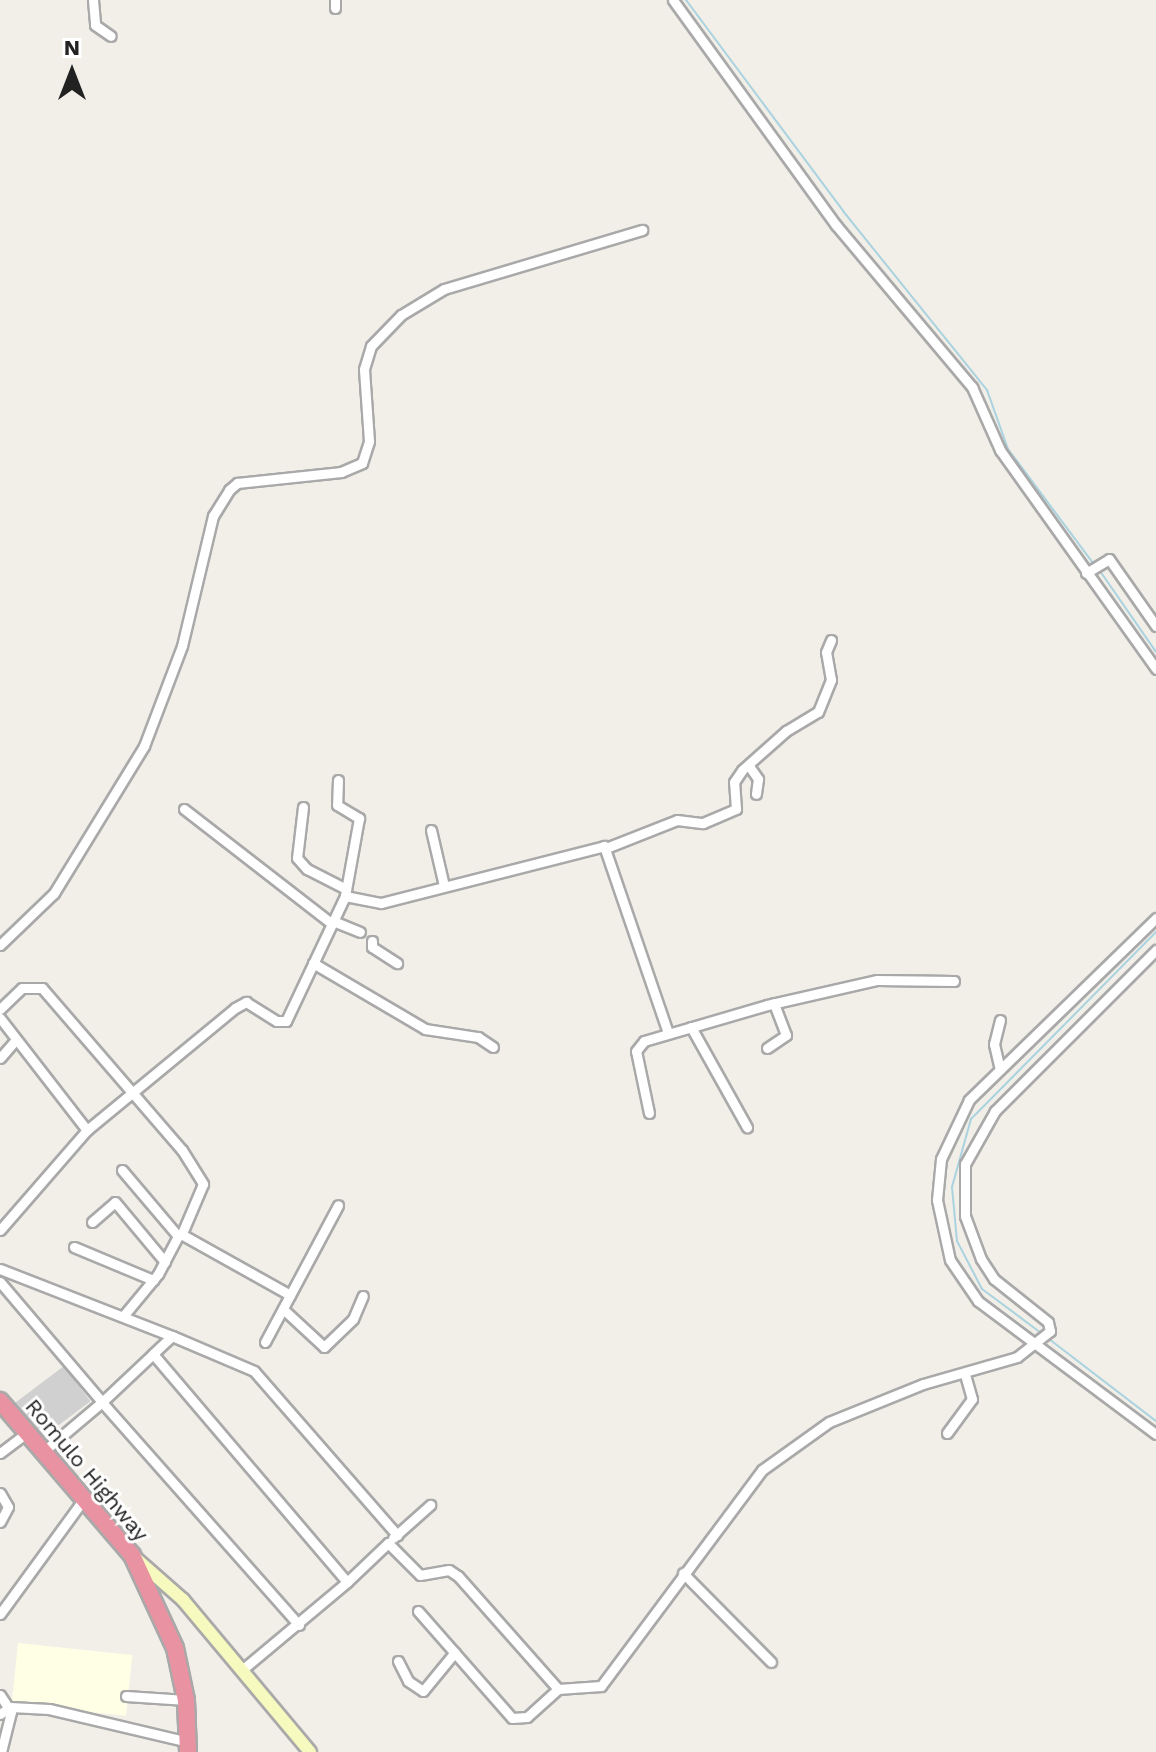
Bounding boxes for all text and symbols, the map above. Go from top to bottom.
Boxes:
north arrow [32,32,112,112]
text: N [64,35,80,60]
street label: Romulo Highway [20,1393,154,1547]

